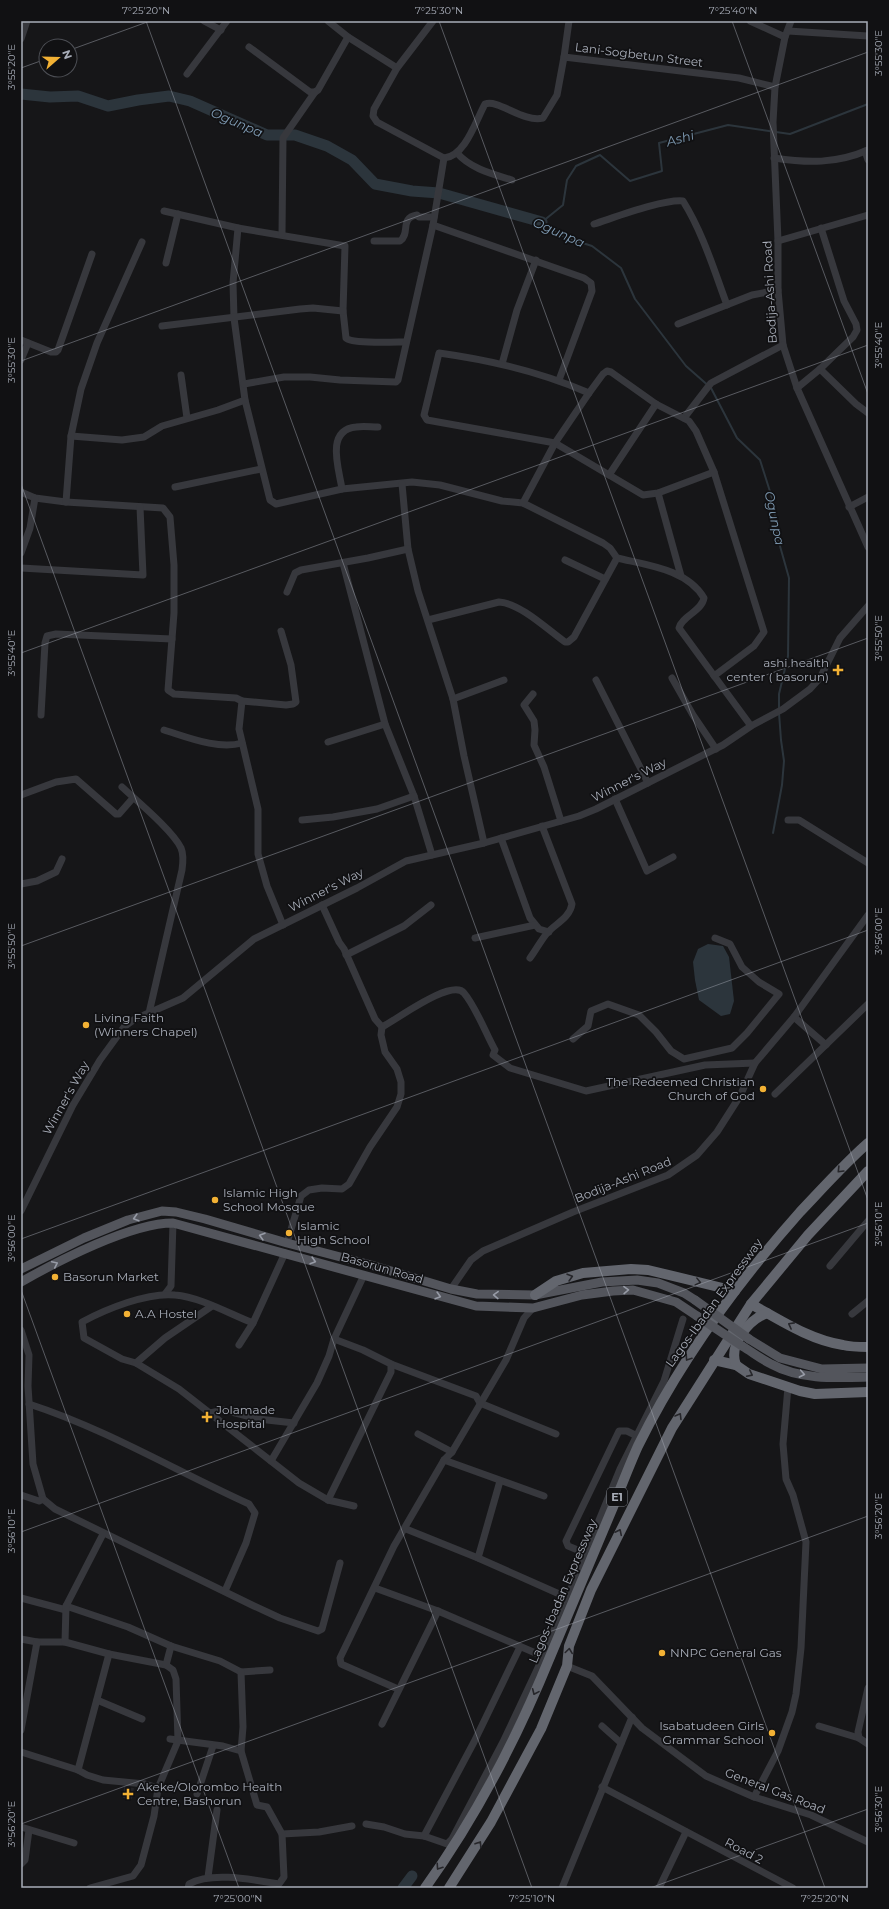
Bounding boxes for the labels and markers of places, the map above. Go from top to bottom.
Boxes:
place label: ashi health center ( basorun) [727,655,829,684]
marker: ashi health center ( basorun) [832,664,844,676]
place label: Living Faith (Winners Chapel) [94,1010,198,1039]
marker: Living Faith (Winners Chapel) [81,1020,91,1030]
place label: The Redeemed Christian Church of God [606,1074,755,1103]
marker: The Redeemed Christian Church of God [758,1084,768,1094]
place label: Islamic High School Mosque [223,1185,315,1214]
marker: Islamic High School Mosque [210,1195,220,1205]
place label: Islamic High School [297,1218,370,1247]
marker: Islamic High School [284,1228,294,1238]
place label: Basorun Market [63,1269,159,1284]
marker: Basorun Market [50,1272,60,1282]
place label: A.A Hostel [135,1306,197,1321]
marker: A.A Hostel [122,1309,132,1319]
place label: Jolamade Hospital [215,1402,275,1431]
marker: Jolamade Hospital [201,1411,213,1423]
place label: NNPC General Gas [670,1645,782,1660]
marker: NNPC General Gas [657,1648,667,1658]
place label: Isabatudeen Girls Grammar School [659,1718,764,1747]
marker: Isabatudeen Girls Grammar School [767,1728,777,1738]
place label: Akeke/Olorombo Health Centre, Bashorun [137,1779,282,1808]
marker: Akeke/Olorombo Health Centre, Bashorun [122,1788,134,1800]

